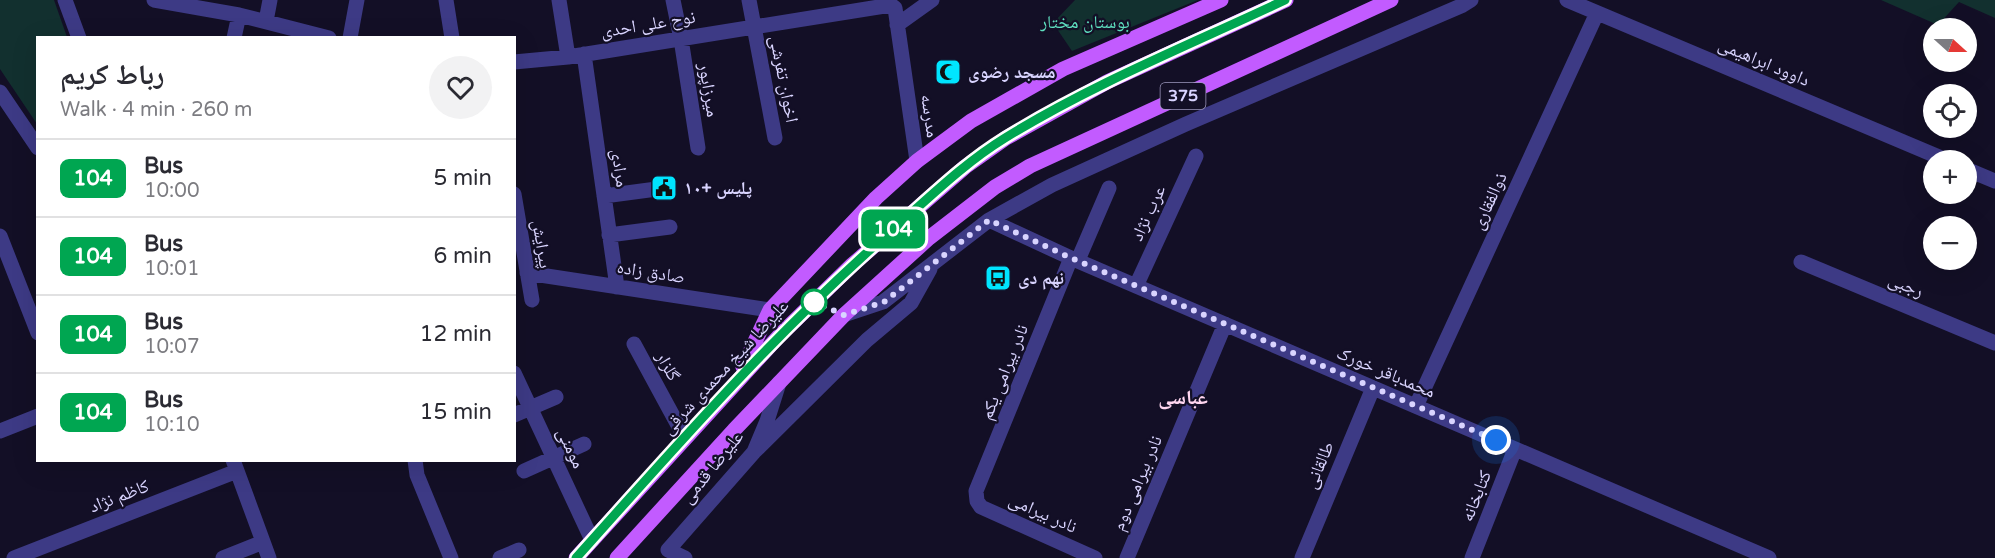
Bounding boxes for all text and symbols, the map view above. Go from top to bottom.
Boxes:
street label: نوح علی احدی [599,6,697,43]
park label: بوستان مختار [1039,11,1130,33]
north arrow [1923,18,1977,72]
map controls [1923,18,1977,270]
street label: داوود ابراهیمی [1715,33,1813,91]
street label: اخوان تفرشی [765,34,803,124]
button: heart [429,56,492,119]
mosque icon: مسجد رضوی [933,57,963,87]
text: رباط کریم [60,58,164,92]
street label: میرزاپور [694,60,724,119]
place label: مسجد رضوی [968,61,1056,83]
road number: 375 [1160,83,1206,109]
button: locate [1923,84,1977,138]
street label: مدرسه [916,93,944,139]
text: Walk · 4 min · 260 m [60,98,252,122]
street label: مرادی [606,147,634,189]
button: + [1923,150,1977,204]
text: Bus [144,153,183,179]
text: 5 min [433,165,492,191]
text: 104 [73,166,113,191]
street label: ذوالفقاری [1466,169,1512,233]
public building icon: پلیس +۱۰ [649,173,679,203]
place label: پلیس +۱۰ [684,177,752,199]
text: 10:00 [144,179,199,203]
street label: عرب نژاد [1126,182,1170,244]
line badge: 104 [858,210,928,248]
button: − [1923,216,1977,270]
text: 104 [873,217,913,242]
street label: پیرایش [527,218,557,270]
text: Bus [144,231,183,257]
text: 6 min [433,243,492,269]
text: 104 [73,244,113,269]
street label: صادق زاده [615,256,687,288]
text: 10:01 [144,257,199,281]
bus stop icon: نهم دی [983,263,1013,293]
place label: نهم دی [1018,267,1064,290]
street label: رجبی [1885,268,1927,302]
unlabelled marker [801,289,827,315]
street label: علیرضا شیخ محمدی شرقی [657,295,794,440]
text: Bus [144,309,183,335]
text: 12 min [420,321,492,347]
street label: نادر بیرامی یکم [975,321,1034,423]
text: 104 [73,322,113,347]
text: 10:07 [144,335,199,359]
street label: محمدباقر خورک [1333,341,1439,403]
street label: گلزار [651,347,685,385]
district label: عباسی [1158,386,1208,410]
text: Bus [144,387,183,413]
text: 15 min [420,399,492,425]
text: 104 [73,400,113,425]
text: 10:10 [144,413,199,437]
street label: مومنی [552,424,590,472]
your location [1481,425,1511,455]
street label: علیرضا قدمی [676,426,748,508]
street label: نادر بیرامی دوم [1107,432,1168,534]
street label: طالقانی [1299,438,1339,492]
street label: کتابخانه [1456,467,1496,525]
street label: کاظم نژاد [86,474,153,518]
street label: نادر بیرامی [1006,488,1080,538]

